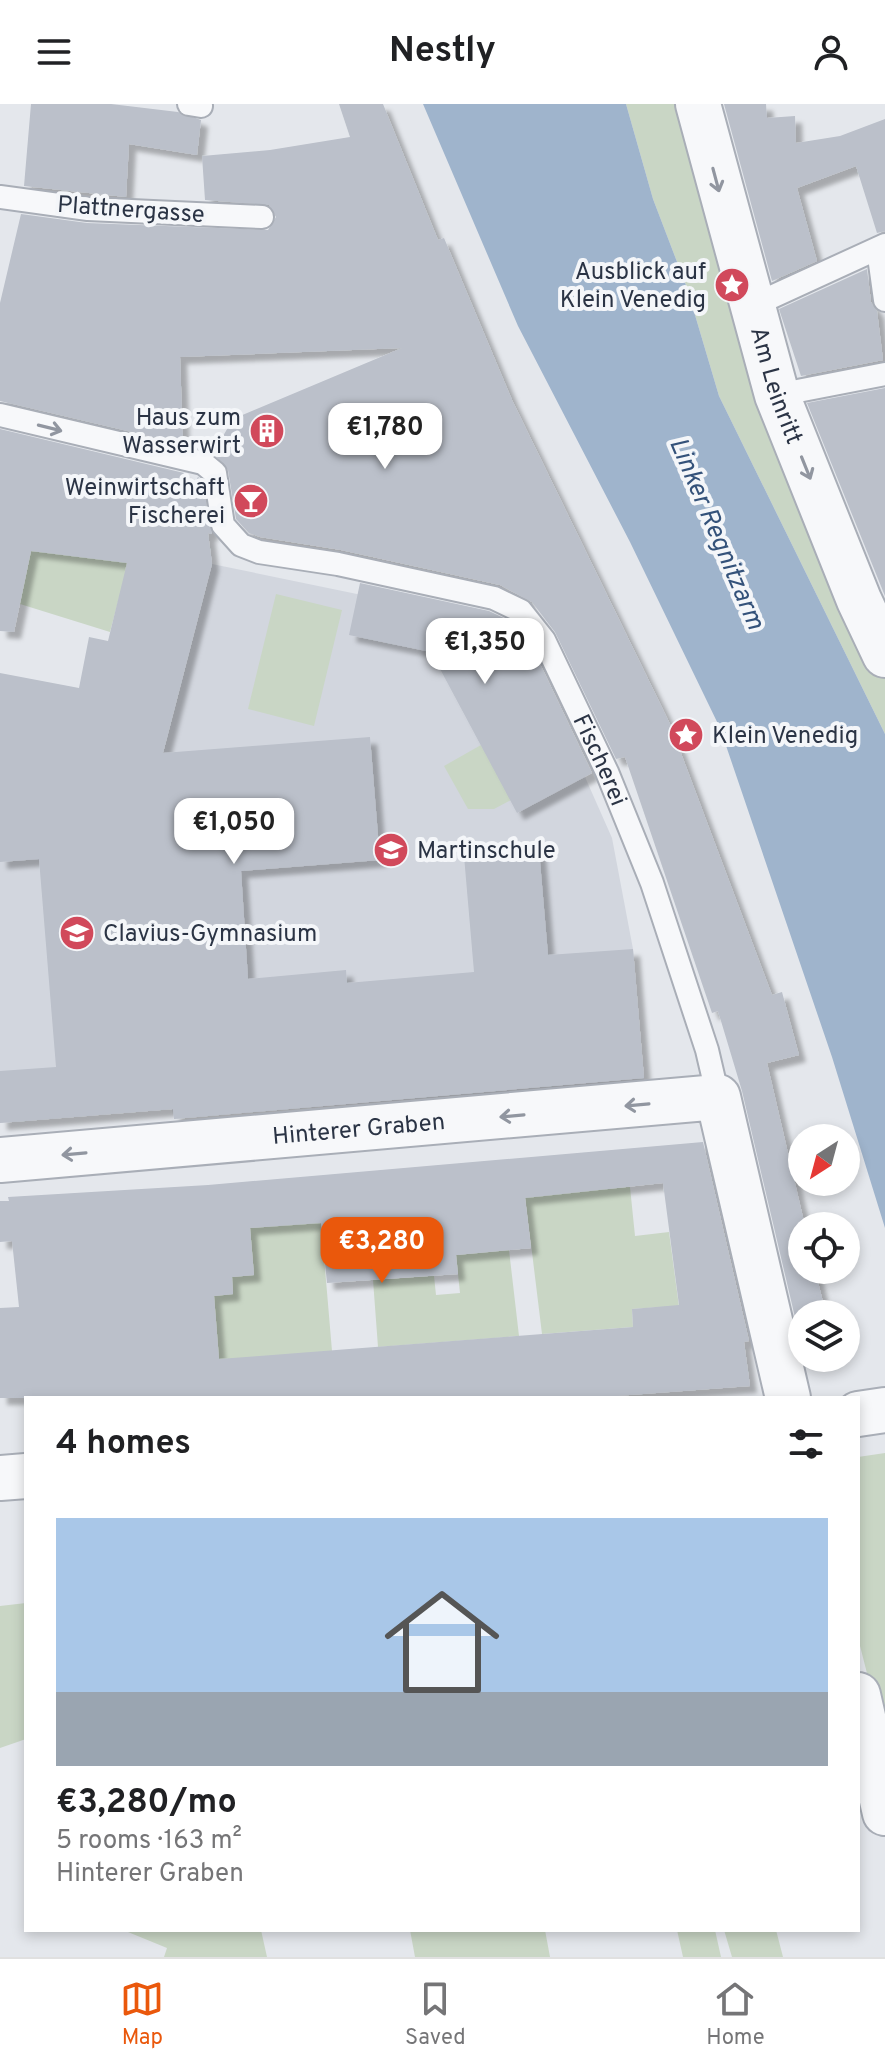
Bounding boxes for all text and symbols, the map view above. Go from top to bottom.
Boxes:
text: Nestly [389,29,496,75]
icon: menu [32,30,76,74]
icon: person [809,30,853,74]
one-way arrow [710,166,725,192]
street label: Plattnergasse [56,191,206,231]
place label: Ausblick auf Klein Venedig [560,258,706,316]
place icon: Ausblick auf Klein Venedig [713,266,751,304]
street label: Am Leinritt [742,324,808,449]
pin: €1,780 [320,403,450,471]
place label: Haus zum Wasserwirt [122,404,241,462]
building icon: Haus zum Wasserwirt [248,412,286,450]
text: €1,780 [346,412,424,445]
one-way arrow [37,421,63,436]
water label: Linker Regnitzarm [660,433,771,636]
one-way arrow [799,455,814,480]
place label: Weinwirtschaft Fischerei [65,474,225,532]
bar icon: Weinwirtschaft Fischerei [232,482,270,520]
pin: €1,350 [420,618,550,686]
text: €1,350 [444,627,526,660]
street label: Fischerei [565,710,632,811]
place icon: Klein Venedig [667,716,705,754]
place label: Klein Venedig [712,722,858,752]
pin: €1,050 [169,798,299,866]
text: €1,050 [192,807,276,840]
school or university icon: Martinschule [372,831,410,869]
place label: Martinschule [417,837,556,867]
school or university icon: Clavius-Gymnasium [58,914,96,952]
place label: Clavius-Gymnasium [103,920,317,950]
one-way arrow [624,1097,651,1112]
street label: Hinterer Graben [271,1108,447,1153]
one-way arrow [499,1108,525,1123]
north arrow [788,1124,860,1196]
map controls [788,1124,860,1372]
one-way arrow [61,1147,88,1162]
button: locate [788,1212,860,1284]
pin: €3,280 [317,1217,447,1285]
text: €3,280 [339,1226,425,1259]
button: layers [788,1300,860,1372]
icon: filters [784,1422,828,1466]
text: 4 homes [56,1423,191,1466]
icon: home [370,1570,514,1714]
text: €3,280/mo [56,1782,237,1825]
text: 5 rooms · 163 m² [56,1825,242,1858]
text: Hinterer Graben [56,1858,244,1891]
tab: Map [120,1977,164,2052]
tab: Saved [405,1977,466,2052]
tab: Home [706,1977,765,2052]

